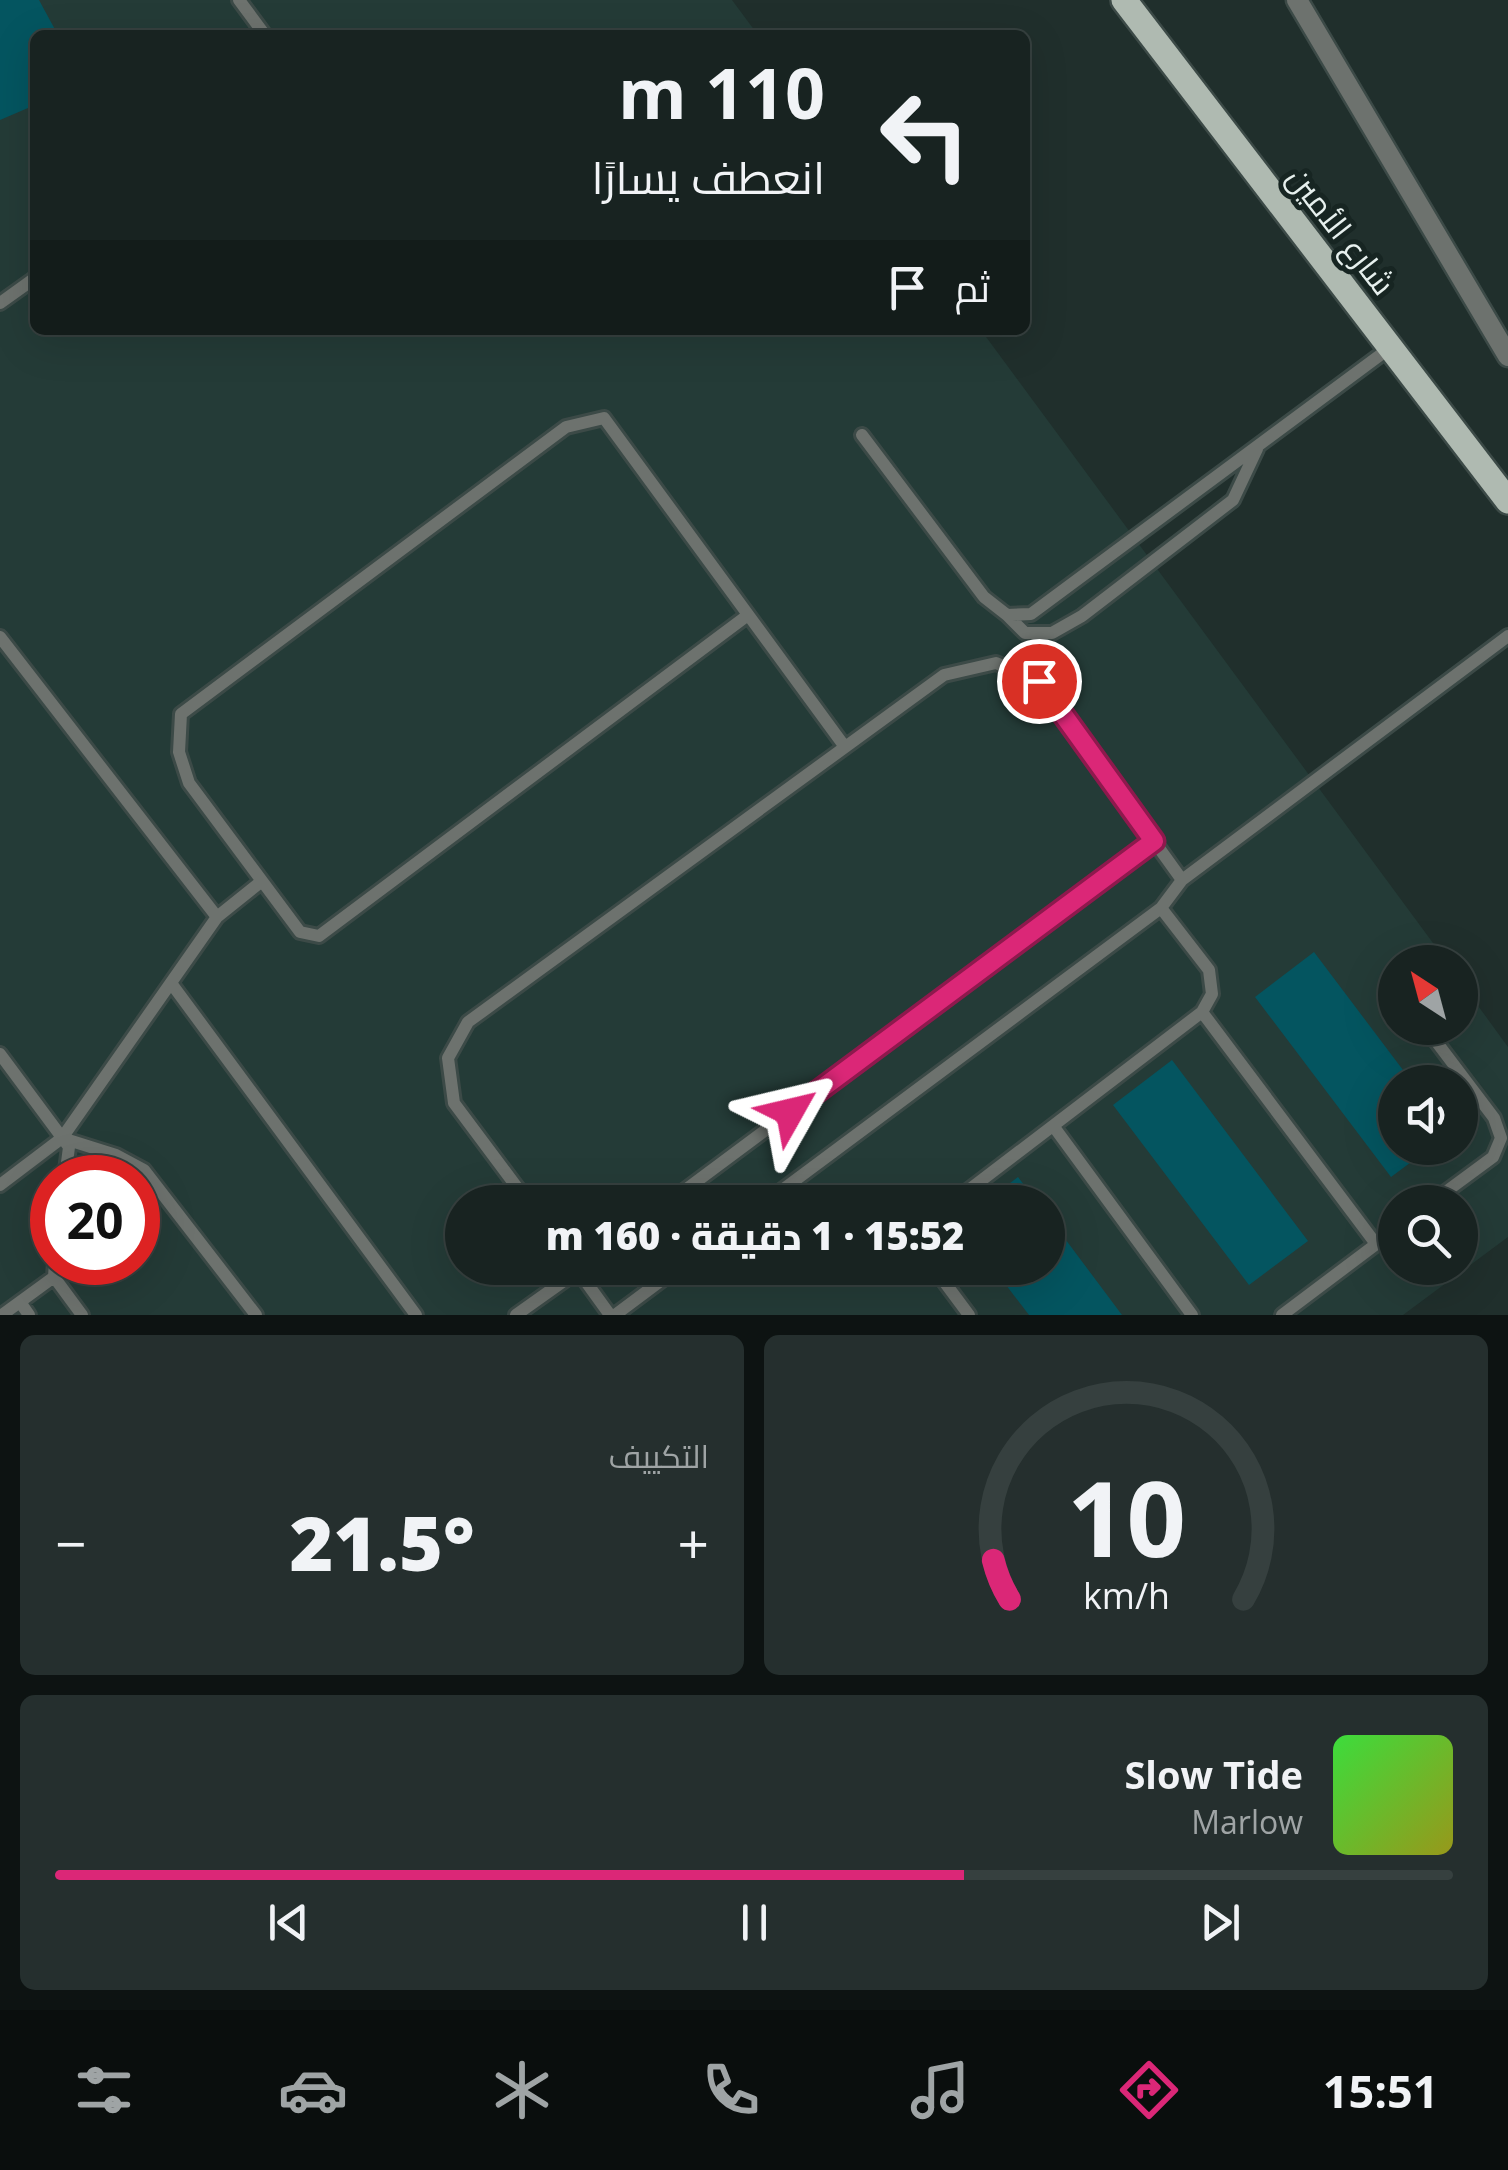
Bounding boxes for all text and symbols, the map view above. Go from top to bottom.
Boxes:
text: 110 m [618,44,825,140]
icon: left [860,70,990,200]
text: انعطف يسارًا [591,146,825,207]
street label: شارع الأمين [1277,157,1406,304]
icon: arrive [880,260,935,315]
text: ثم [955,261,990,313]
pin [997,639,1082,724]
icon: arrive [1012,654,1067,709]
north arrow [1378,945,1478,1045]
map controls [1378,945,1478,1285]
position arrow [738,1060,842,1164]
button: sound [1378,1065,1478,1165]
speed limit sign: 20 [30,1155,160,1285]
button: search [1378,1185,1478,1285]
text: 15:52 · 1 دقيقة · 160 m [546,1209,964,1261]
text: التكييف [609,1434,709,1477]
text: 10 [1067,1446,1185,1587]
text: 21.5° [289,1491,475,1593]
text: − [55,1505,86,1580]
text: + [678,1505,709,1580]
text: km/h [1083,1571,1169,1619]
text: Slow Tide [1124,1748,1303,1800]
text: Marlow [1191,1800,1303,1843]
icon: previous [261,1895,316,1950]
icon: pause [727,1895,782,1950]
icon: next [1193,1895,1248,1950]
icon: filters [69,2055,139,2125]
icon: car [278,2055,348,2125]
icon: climate [487,2055,557,2125]
icon: phone [696,2055,766,2125]
icon: music [905,2055,975,2125]
icon: directions [1114,2055,1184,2125]
text: 15:51 [1323,2060,1439,2121]

